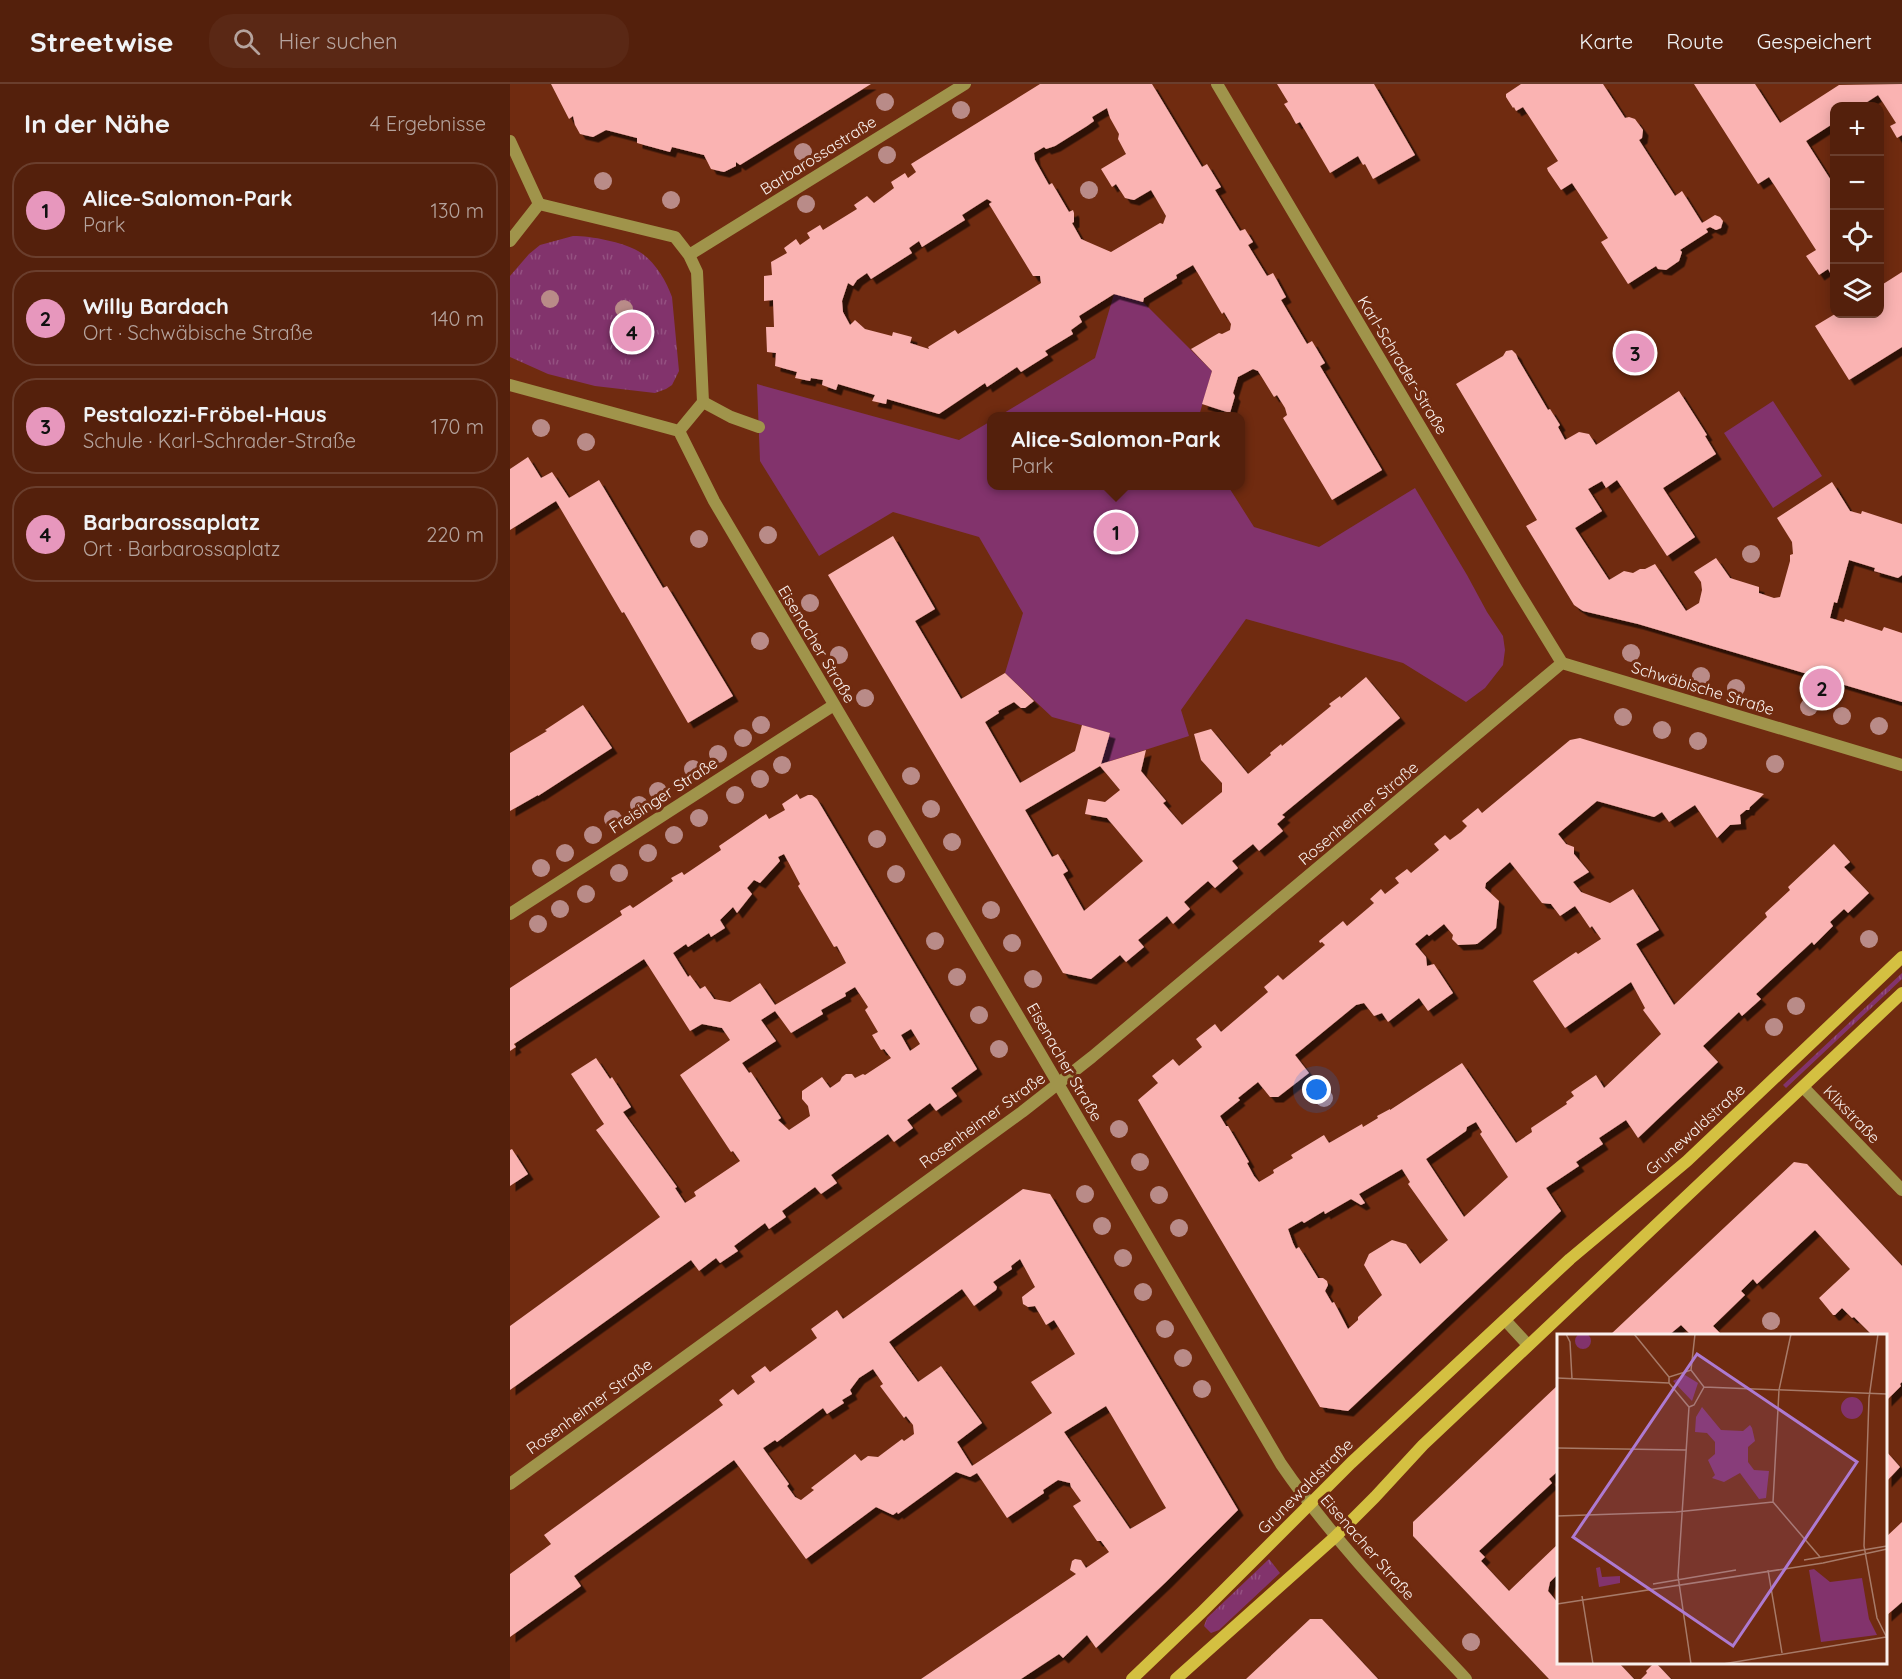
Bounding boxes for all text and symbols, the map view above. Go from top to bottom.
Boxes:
search box [209,14,629,68]
text: Streetwise [30,24,173,59]
icon: search [230,25,263,58]
text: Hier suchen [278,27,398,55]
text: Karte [1579,28,1633,54]
text: Route [1666,28,1724,54]
text: Gespeichert [1757,28,1872,54]
map controls [1830,102,1884,318]
button: + [1830,102,1884,156]
text: In der Nähe [24,107,170,140]
text: 4 Ergebnisse [370,111,486,136]
street label: Barbarossastraße [756,111,880,199]
button: − [1830,156,1884,210]
text: Alice-Salomon-Park [83,184,293,212]
text: 1 [42,198,49,223]
text: 130 m [431,198,484,223]
button: locate [1830,210,1884,264]
text: Park [83,212,125,237]
button: layers [1830,264,1884,318]
text: Willy Bardach [83,292,229,320]
street label: Karl-Schrader-Straße [1354,292,1452,438]
text: 2 [40,306,51,331]
text: 140 m [431,306,484,331]
pin: 4 [612,310,652,354]
text: Ort · Schwäbische Straße [83,320,313,345]
pin: 3 [1616,330,1654,376]
text: Pestalozzi-Fröbel-Haus [83,400,327,428]
popup [987,412,1245,490]
text: 3 [40,414,51,439]
text: 170 m [431,414,484,439]
text: Alice-Salomon-Park [1011,425,1221,453]
text: Schule · Karl-Schrader-Straße [83,428,356,453]
text: Park [1011,453,1054,478]
text: Barbarossaplatz [83,508,260,536]
pin: 1 [1096,510,1136,554]
text: 4 [40,522,51,547]
text: 220 m [426,522,484,547]
text: Ort · Barbarossaplatz [83,536,280,561]
street label: Eisenacher Straße [774,582,860,706]
street label: Schwäbische Straße [1629,657,1777,719]
pin: 2 [1802,666,1842,710]
street label: Freisinger Straße [605,752,721,838]
street label: Rosenheimer Straße [1294,757,1422,869]
street label: Eisenacher Straße [1023,999,1107,1125]
street label: Rosenheimer Straße [915,1068,1049,1172]
your location [1302,1075,1331,1104]
street label: Grunewaldstraße [1641,1079,1749,1179]
street label: Klixstraße [1819,1081,1885,1147]
inset map [1557,1334,1887,1664]
street label: Rosenheimer Straße [522,1354,656,1458]
street label: Grunewaldstraße [1253,1434,1357,1538]
street label: Eisenacher Straße [1317,1490,1419,1604]

